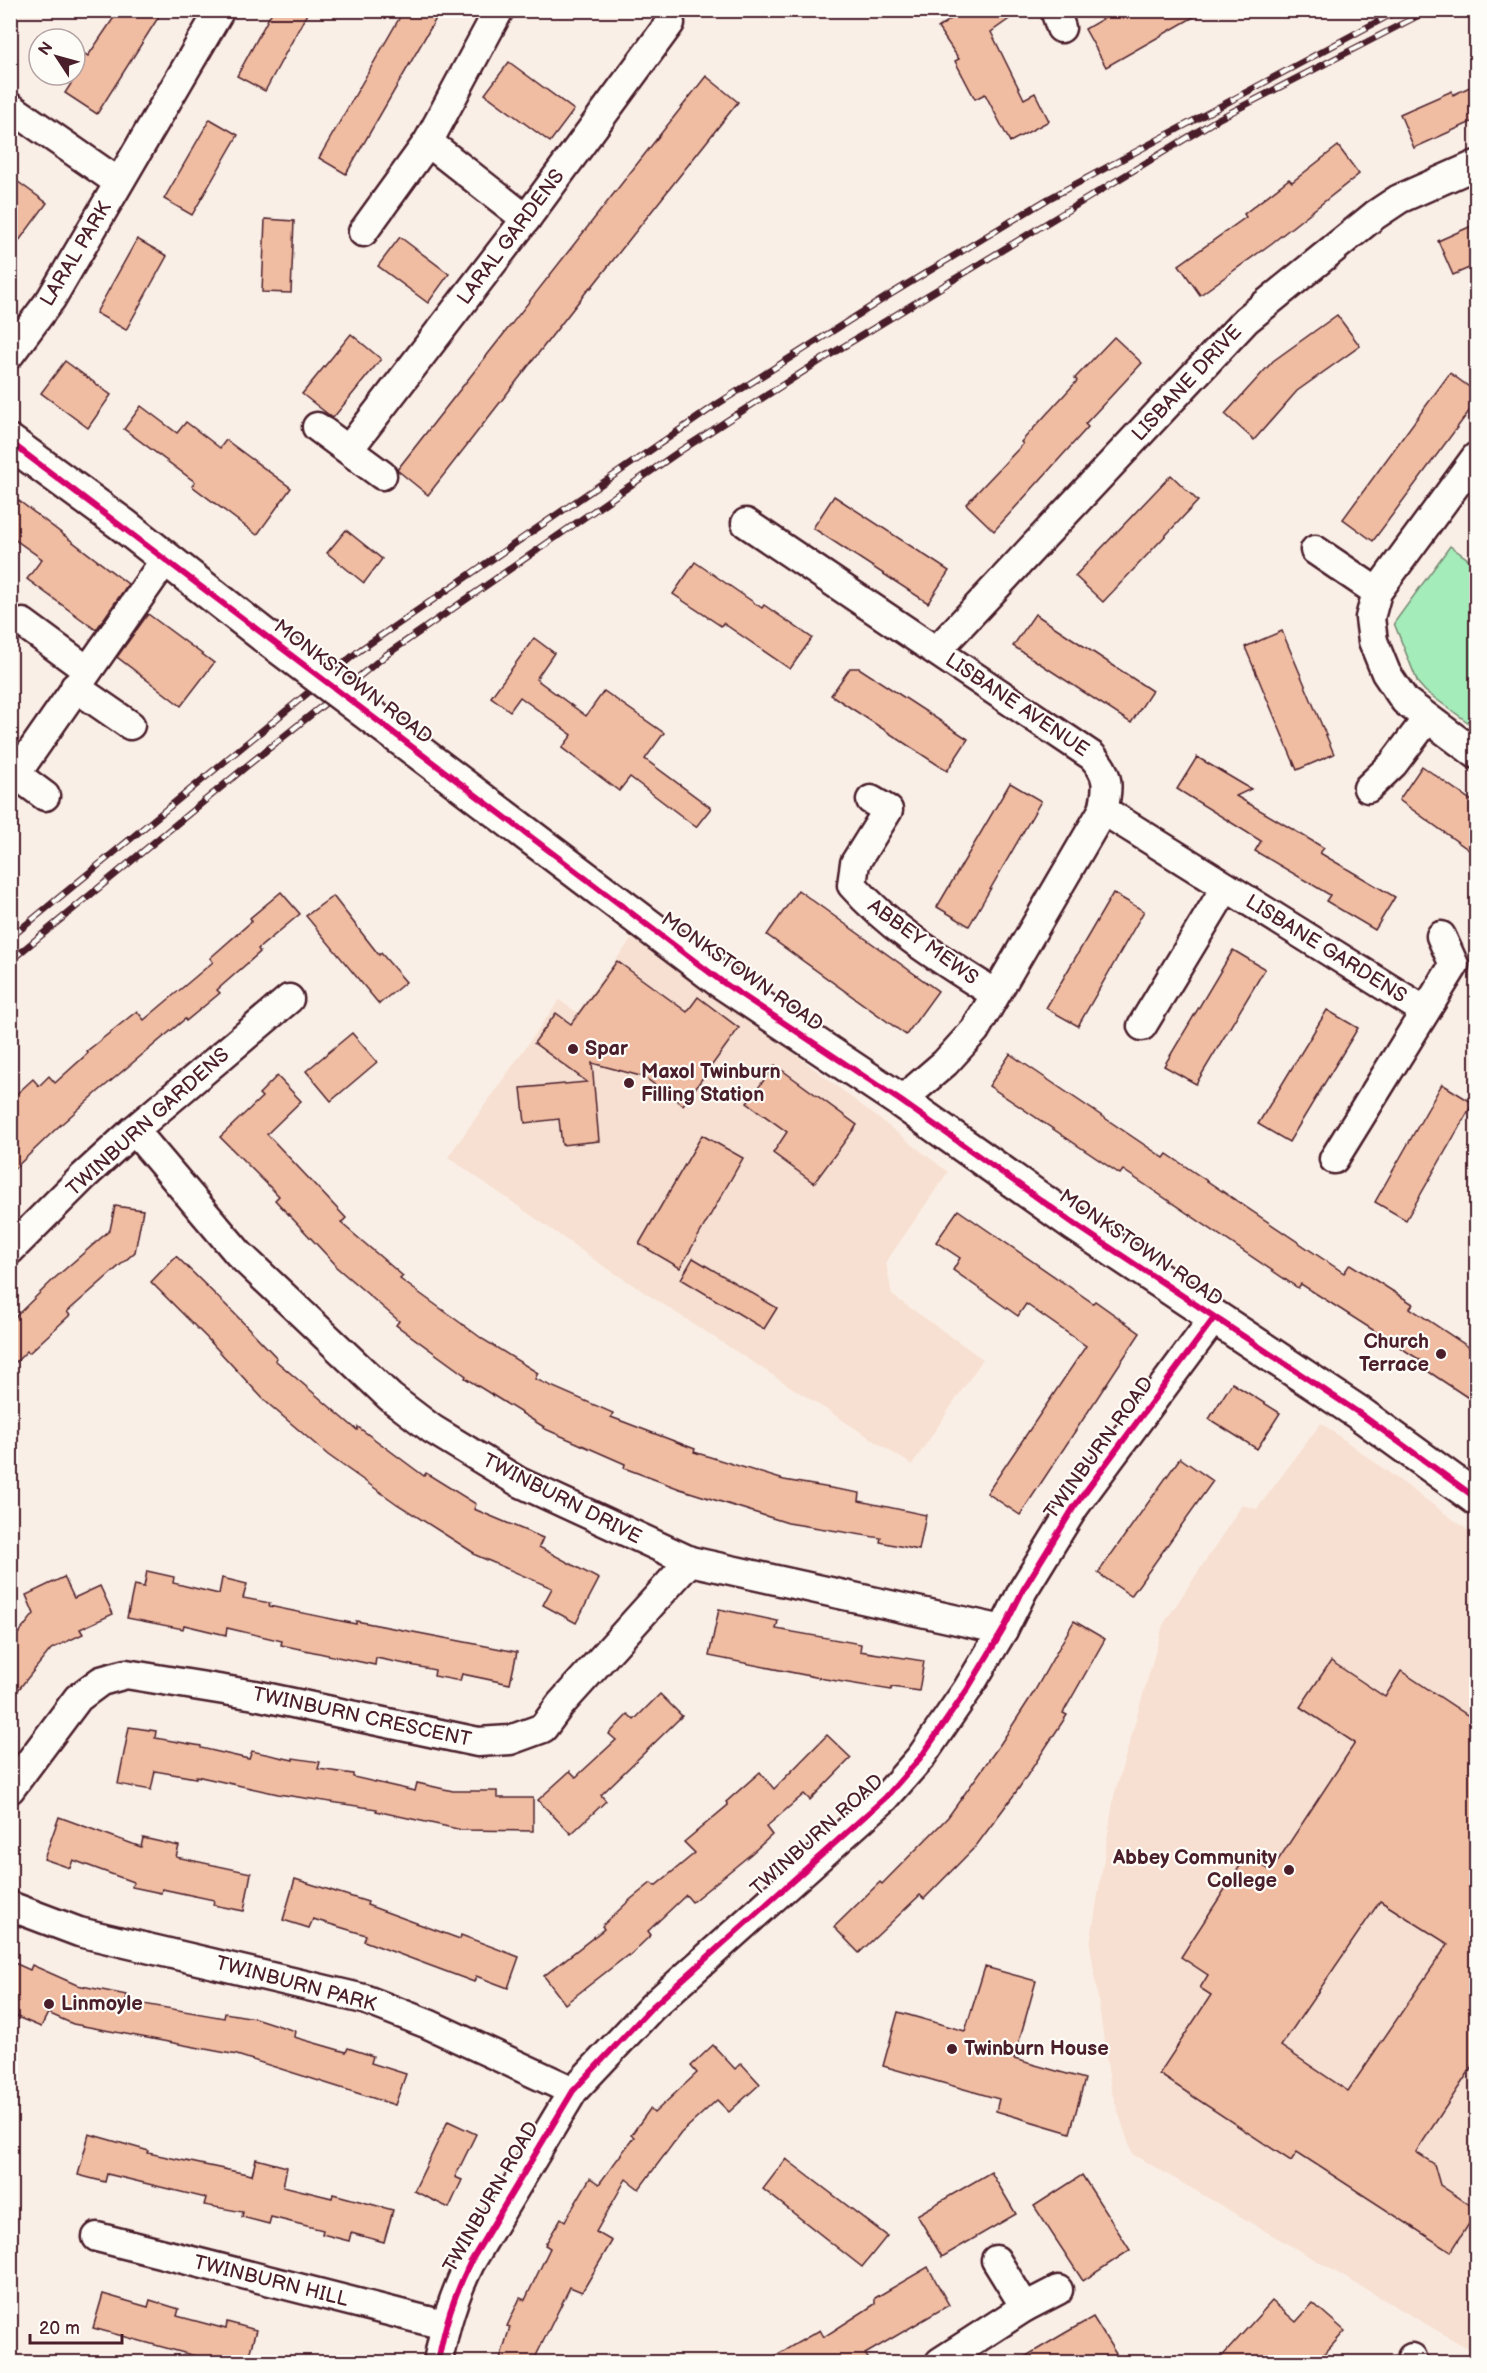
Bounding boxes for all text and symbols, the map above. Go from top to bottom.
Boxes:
north arrow [27,27,87,87]
text: N [35,39,57,60]
street label: LARAL GARDENS [452,165,570,309]
street label: LARAL PARK [35,197,117,311]
street label: LISBANE DRIVE [1127,320,1247,446]
street label: MONKSTOWN ROAD [269,615,437,749]
street label: LISBANE AVENUE [941,648,1093,762]
street label: LISBANE GARDENS [1241,890,1411,1008]
street label: ABBEY MEWS [863,894,983,990]
street label: MONKSTOWN ROAD [657,907,827,1037]
place label: Spar [585,1037,629,1061]
marker: Spar [566,1042,580,1056]
street label: TWINBURN GARDENS [62,1043,234,1201]
place label: Maxol Twinburn Filling Station [641,1060,781,1107]
marker: Maxol Twinburn Filling Station [622,1076,636,1090]
street label: MONKSTOWN ROAD [1055,1184,1227,1312]
place label: Church Terrace [1359,1330,1429,1377]
marker: Church Terrace [1434,1347,1448,1361]
street label: TWINBURN ROAD [1039,1372,1159,1524]
street label: TWINBURN DRIVE [479,1449,645,1549]
street label: TWINBURN CRESCENT [251,1682,473,1752]
street label: TWINBURN ROAD [746,1769,888,1901]
place label: Abbey Community College [1112,1846,1278,1893]
marker: Abbey Community College [1282,1863,1296,1877]
street label: TWINBURN PARK [213,1951,379,2017]
place label: Linmoyle [61,1992,143,2016]
marker: Linmoyle [42,1997,56,2011]
place label: Twinburn House [964,2037,1109,2061]
marker: Twinburn House [945,2042,959,2056]
street label: TWINBURN ROAD [438,2117,544,2277]
street label: TWINBURN HILL [191,2250,351,2312]
scale bar [30,2307,122,2345]
text: 20 m [39,2318,80,2339]

